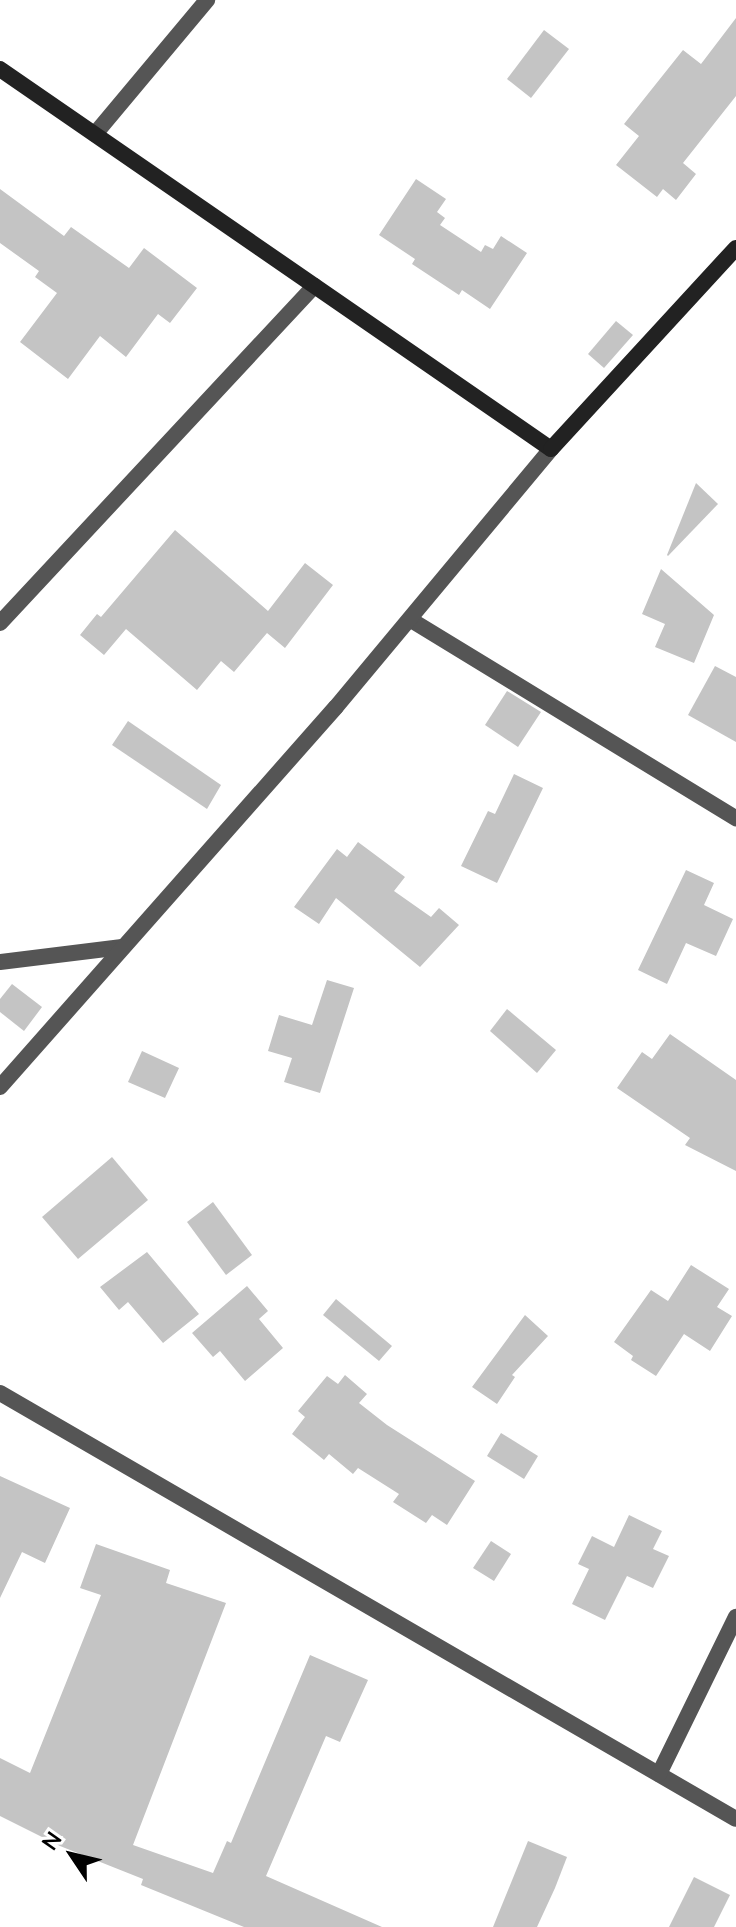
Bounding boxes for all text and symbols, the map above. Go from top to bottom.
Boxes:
north arrow [32,1815,112,1895]
text: N [35,1826,69,1857]

